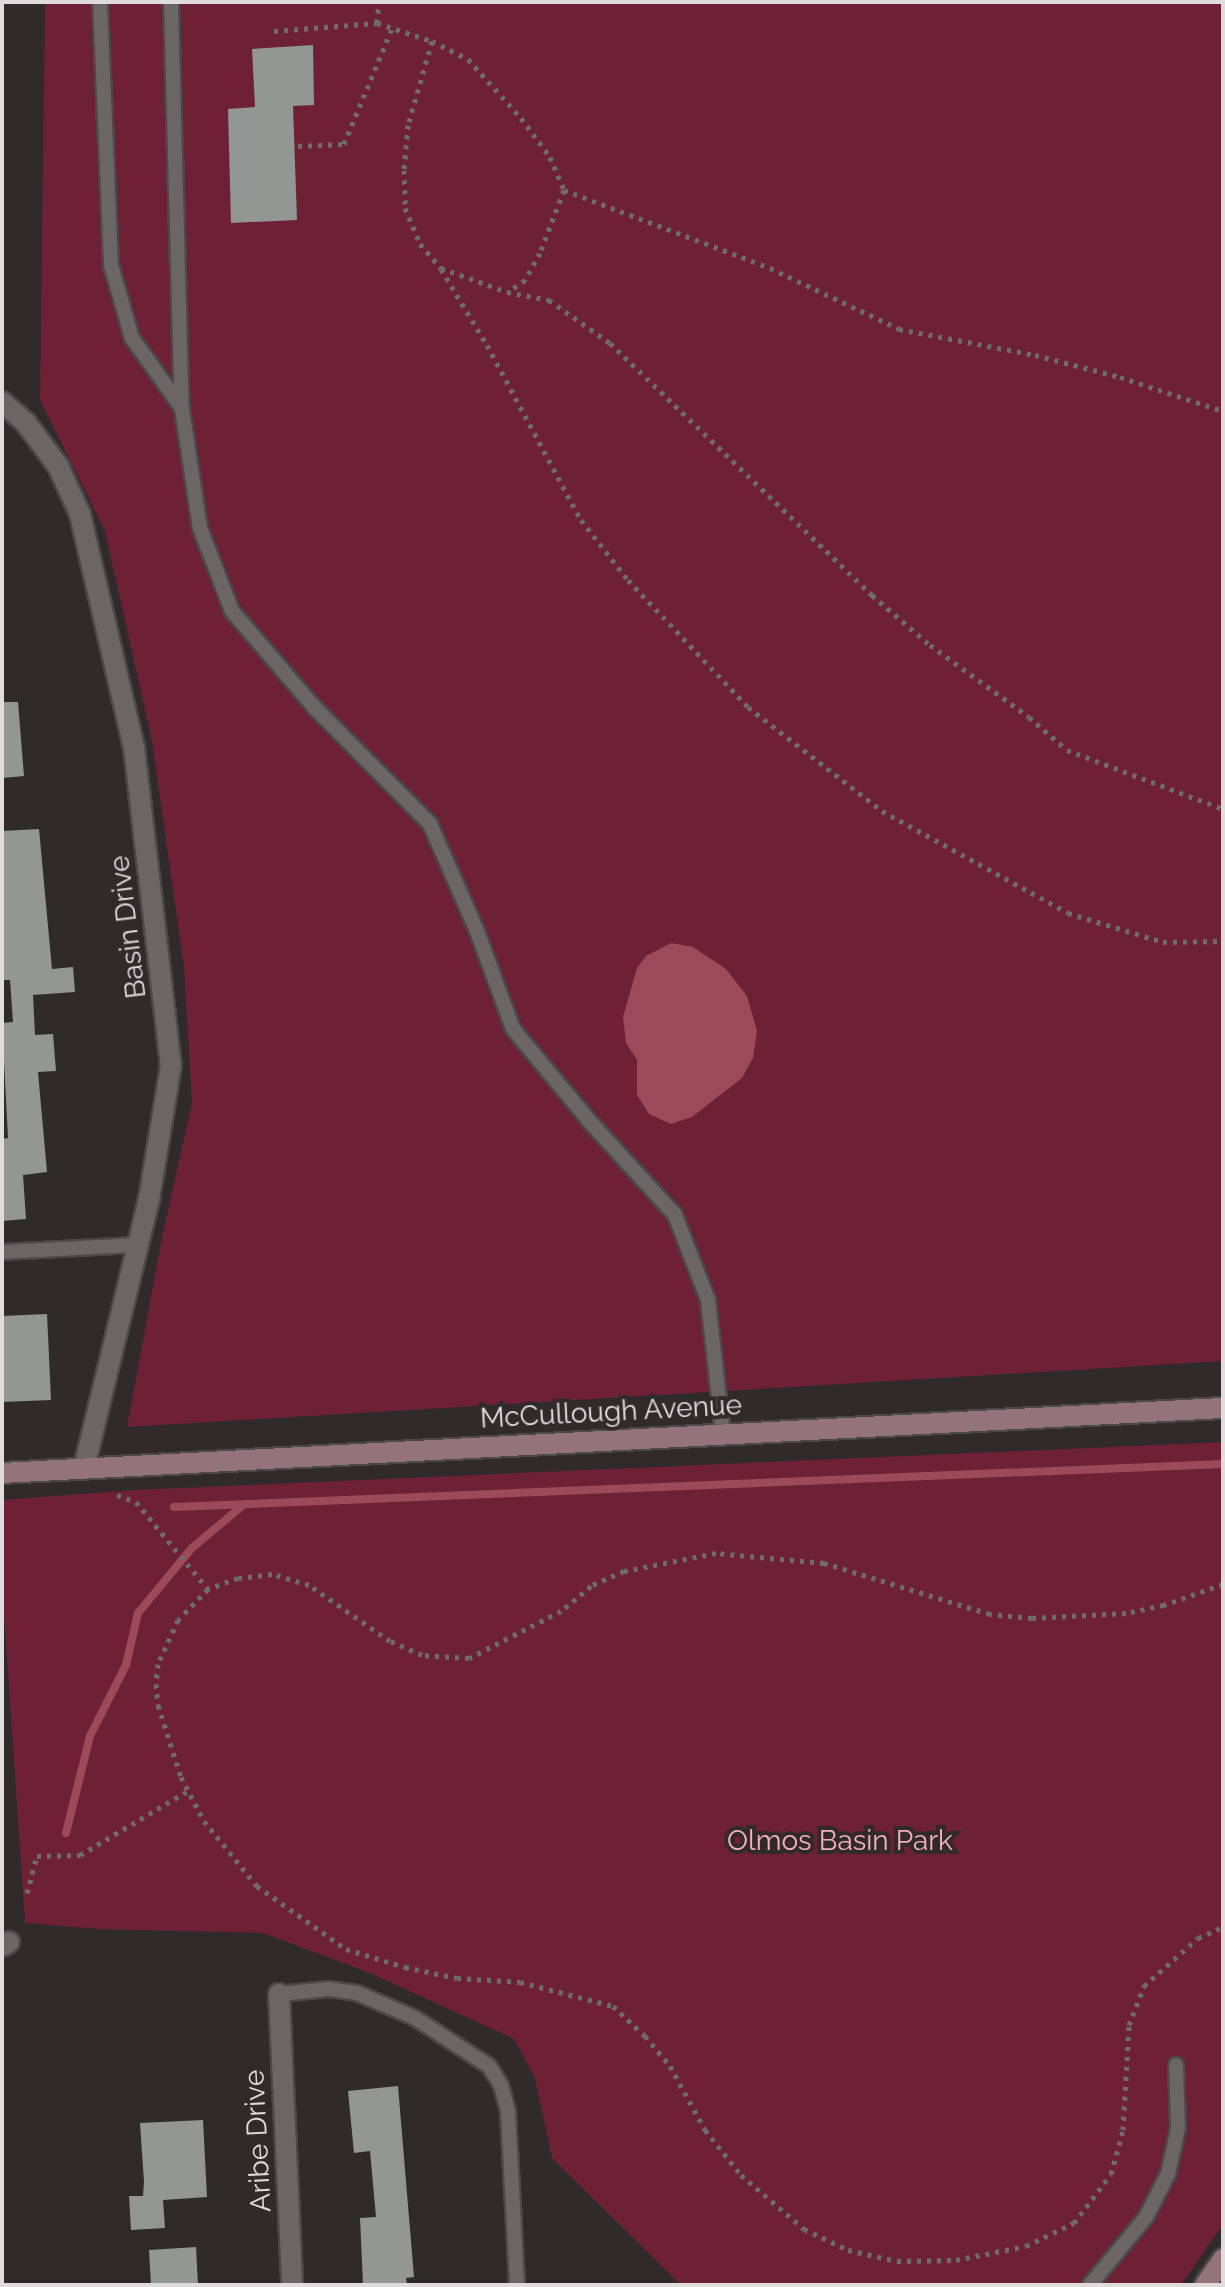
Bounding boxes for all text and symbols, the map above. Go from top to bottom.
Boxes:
street label: Basin Drive [103,854,153,1000]
street label: McCullough Avenue [479,1388,743,1436]
park label: Olmos Basin Park [727,1824,953,1858]
street label: Aribe Drive [237,2069,279,2213]

